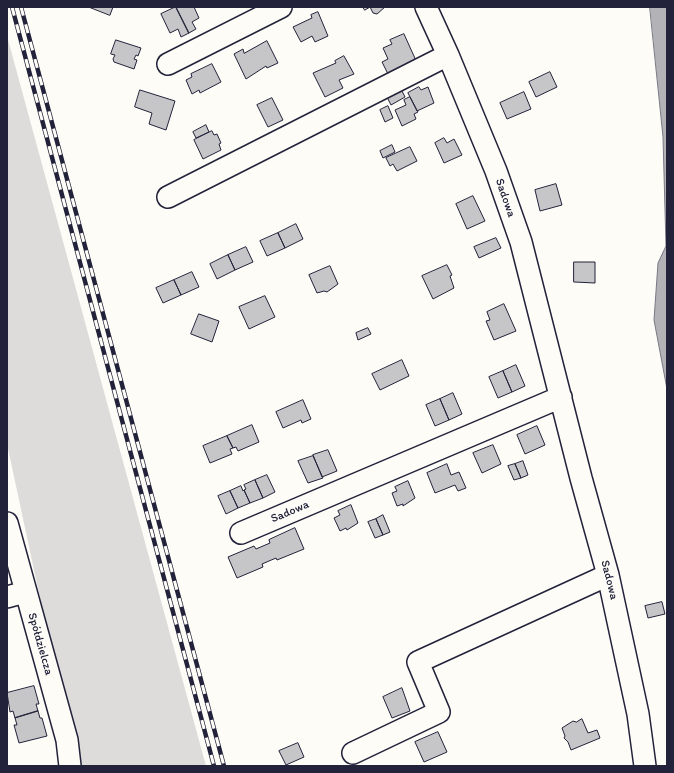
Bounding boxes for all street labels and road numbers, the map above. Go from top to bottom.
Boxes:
street label: Sadowa [492,177,518,219]
street label: Sadowa [269,498,311,526]
street label: Sadowa [597,559,621,601]
street label: Spółdzielcza [24,611,56,677]

